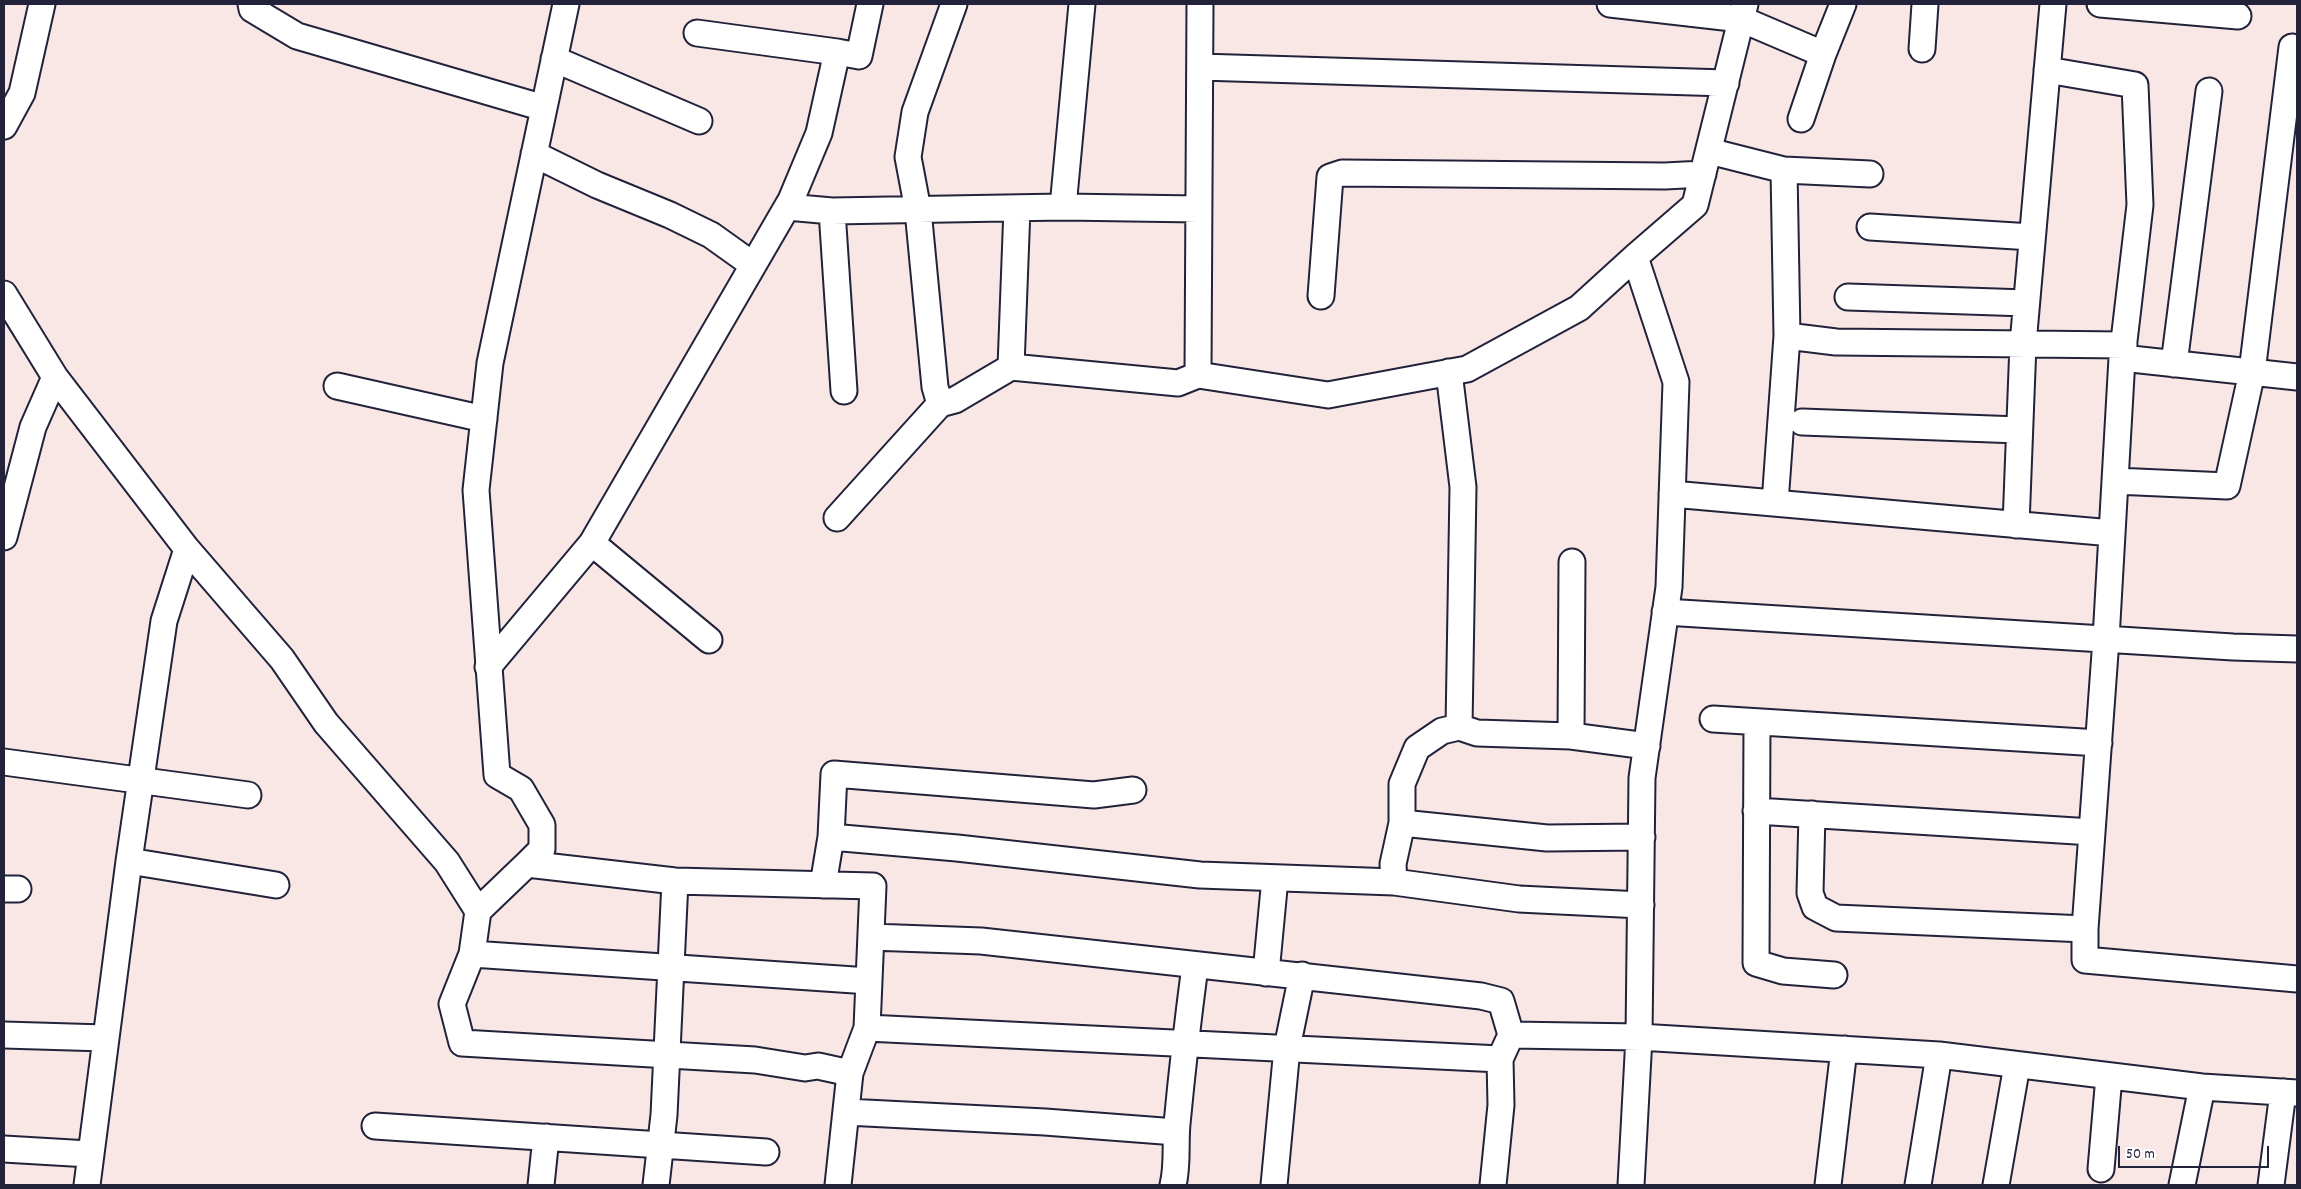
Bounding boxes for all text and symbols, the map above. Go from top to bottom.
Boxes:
scale bar [2121,1136,2272,1168]
text: 50 m [2126,1144,2155,1166]

